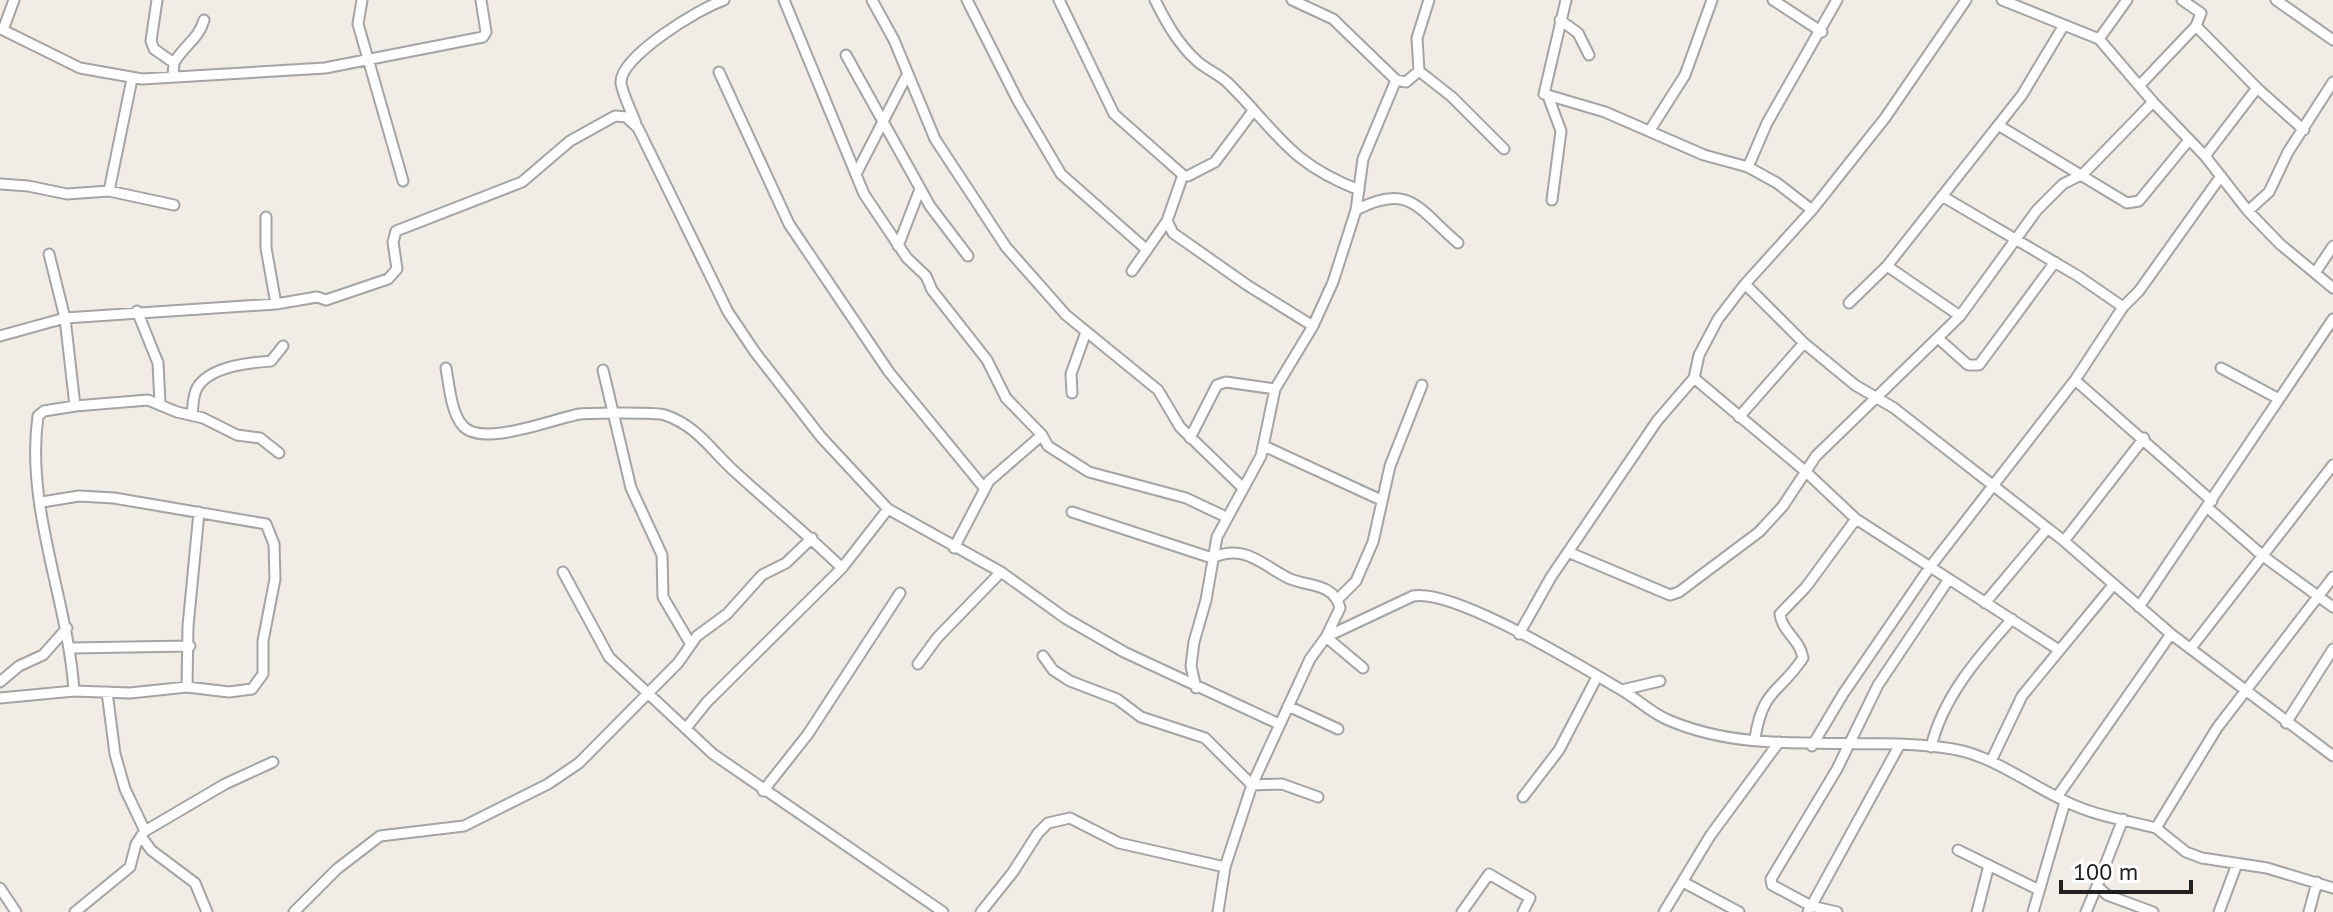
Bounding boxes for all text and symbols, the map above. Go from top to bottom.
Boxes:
scale bar [2061,844,2191,894]
text: 100 m [2073,856,2138,887]

